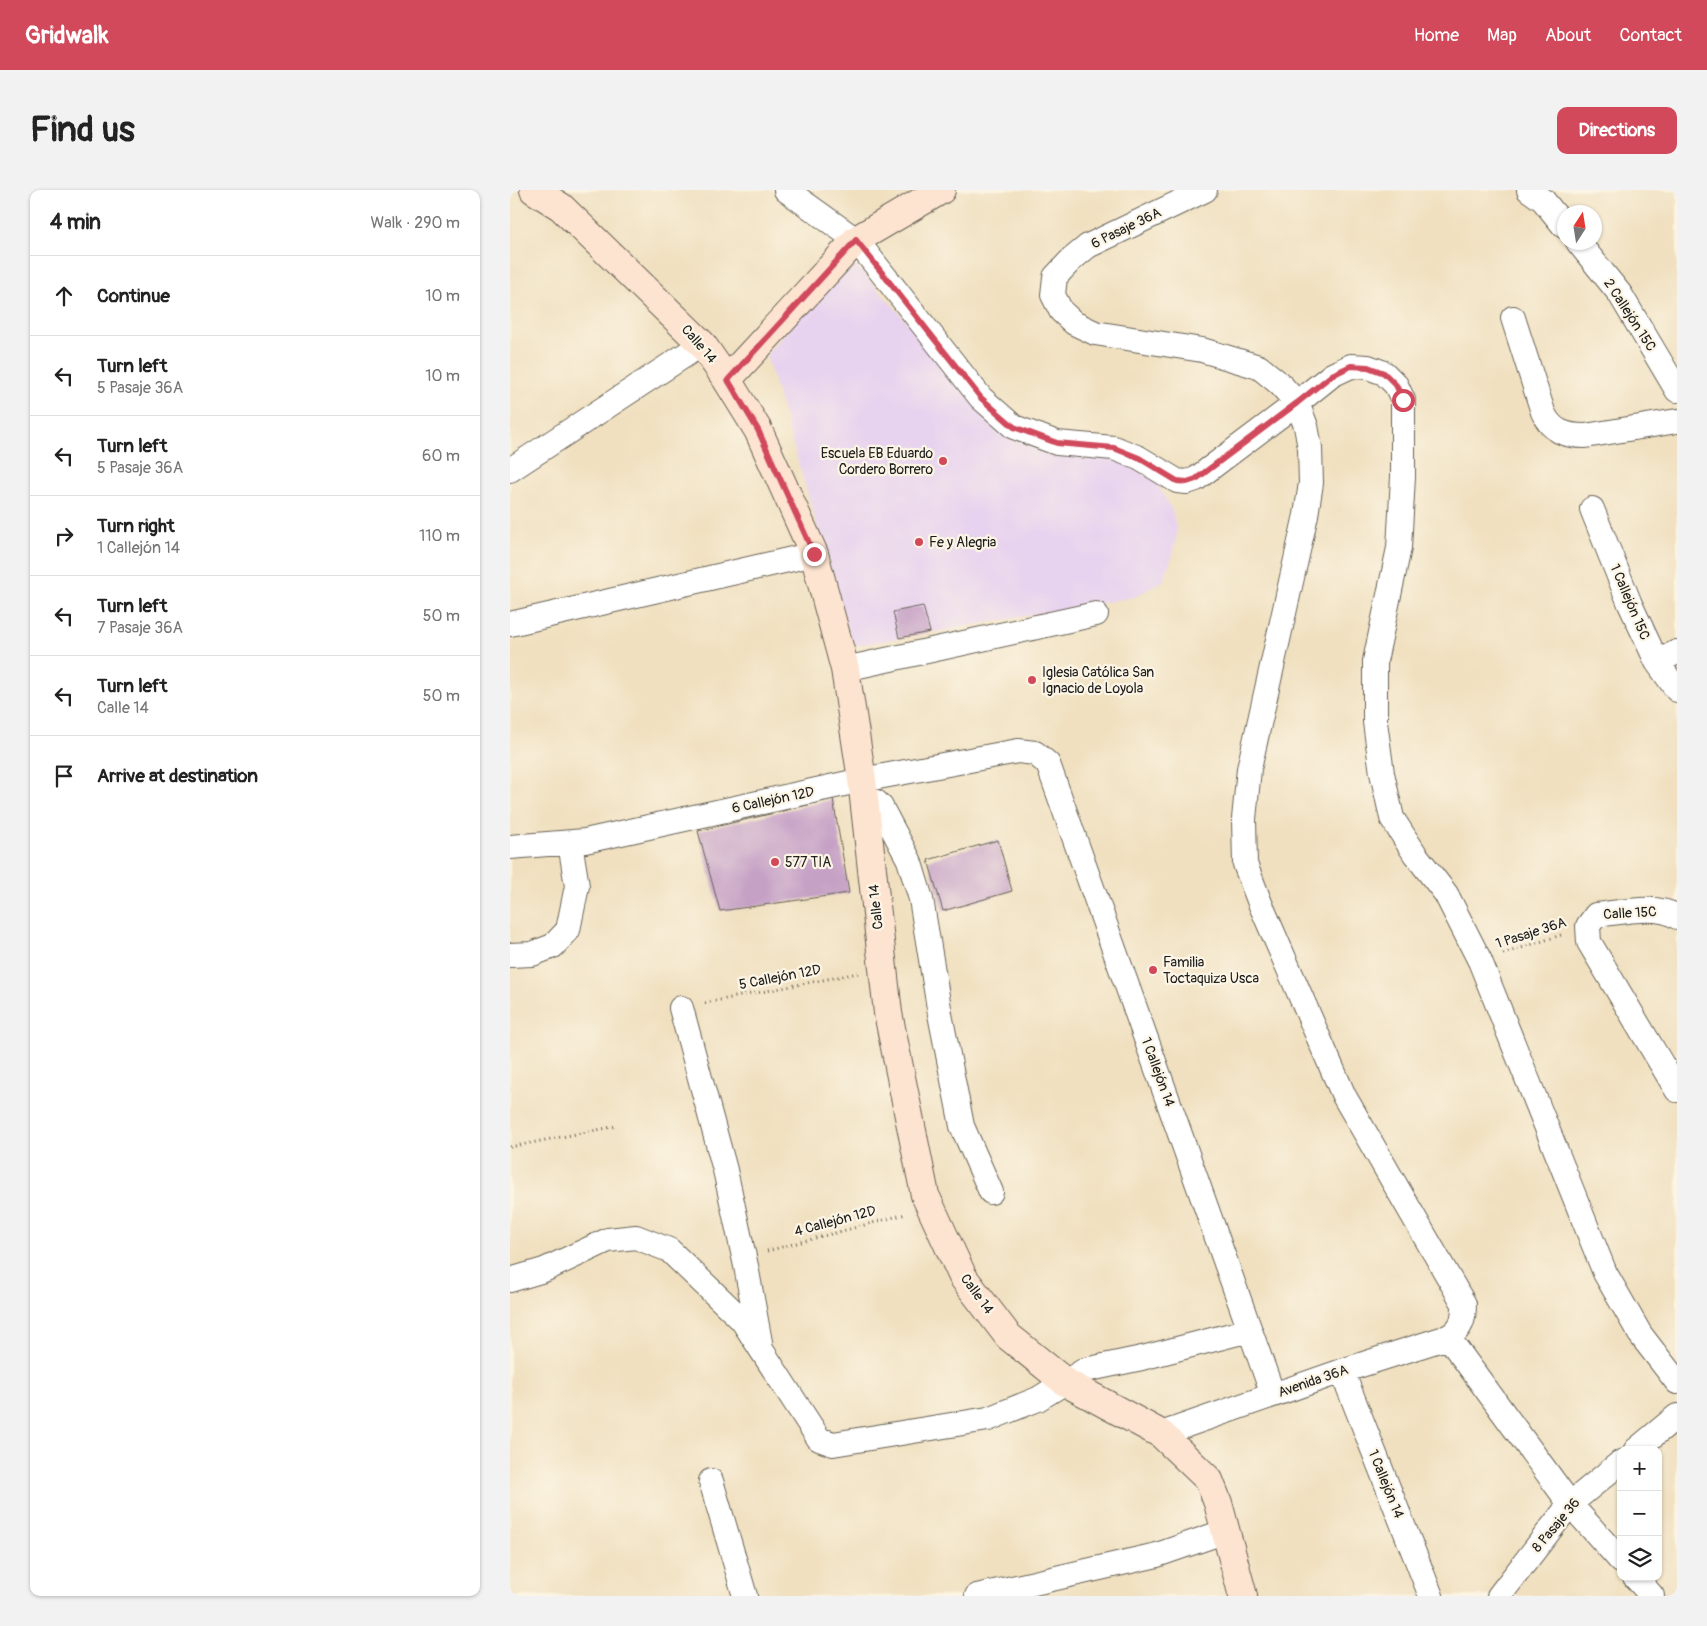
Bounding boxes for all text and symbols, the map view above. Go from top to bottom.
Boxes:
text: Gridwalk [25,21,109,50]
text: Home [1414,24,1459,47]
text: Map [1487,24,1517,47]
text: About [1545,24,1591,47]
text: Contact [1619,24,1682,47]
button: Directions [1557,107,1677,154]
text: Find us [30,108,135,152]
street label: 6 Pasaje 36A [1088,204,1164,252]
north arrow [1557,205,1602,250]
text: 4 min [50,209,101,236]
text: Walk · 290 m [371,213,460,233]
street label: 2 Callejón 15C [1600,276,1660,355]
icon: ahead [50,282,78,310]
text: Continue [97,284,170,308]
text: 10 m [425,286,460,306]
street label: Calle 14 [678,321,720,367]
text: Turn left [97,354,167,378]
icon: left [50,362,78,390]
text: 10 m [425,366,460,386]
text: 5 Pasaje 36A [97,378,183,398]
route start [1392,389,1415,412]
text: Turn left [97,434,167,458]
icon: left [50,442,78,470]
place label: Escuela EB Eduardo Cordero Borrero [821,445,933,478]
text: 60 m [422,446,460,466]
marker: Escuela EB Eduardo Cordero Borrero [937,455,949,467]
text: 5 Pasaje 36A [97,458,183,478]
text: Turn right [97,514,175,538]
icon: right [50,522,78,550]
text: 110 m [419,526,460,546]
place label: Fe y Alegria [929,534,996,551]
marker: Fe y Alegria [913,536,925,548]
text: 1 Callejón 14 [97,538,180,558]
route end [803,543,826,566]
street label: 1 Callejón 15C [1606,561,1654,643]
text: Turn left [97,594,167,618]
icon: left [50,602,78,630]
text: 50 m [423,606,460,626]
text: 7 Pasaje 36A [97,618,183,638]
place label: Iglesia Católica San Ignacio de Loyola [1042,664,1154,697]
text: Turn left [97,674,167,698]
marker: Iglesia Católica San Ignacio de Loyola [1026,674,1038,686]
icon: left [50,682,78,710]
text: 50 m [423,686,460,706]
text: Calle 14 [97,698,149,718]
icon: arrive [50,762,78,790]
text: Arrive at destination [97,764,258,788]
street label: 6 Callejón 12D [730,783,816,817]
place label: 577 TIA [785,854,831,871]
marker: 577 TIA [769,856,781,868]
street label: Calle 14 [865,884,887,930]
street label: Calle 15C [1603,903,1657,923]
street label: 1 Pasaje 36A [1494,914,1568,952]
place label: Familia Toctaquiza Usca [1163,954,1259,987]
street label: 5 Callejón 12D [738,961,823,993]
marker: Familia Toctaquiza Usca [1147,964,1159,976]
street label: 1 Callejón 14 [1138,1035,1178,1109]
street label: 4 Callejón 12D [792,1202,878,1240]
street label: Calle 14 [957,1271,997,1317]
street label: Avenida 36A [1276,1361,1350,1401]
map controls [1617,1446,1662,1581]
button: + [1617,1446,1662,1491]
street label: 1 Callejón 14 [1365,1447,1407,1521]
button: − [1617,1491,1662,1536]
street label: 8 Pasaje 36 [1528,1494,1584,1556]
button: layers [1617,1536,1662,1581]

